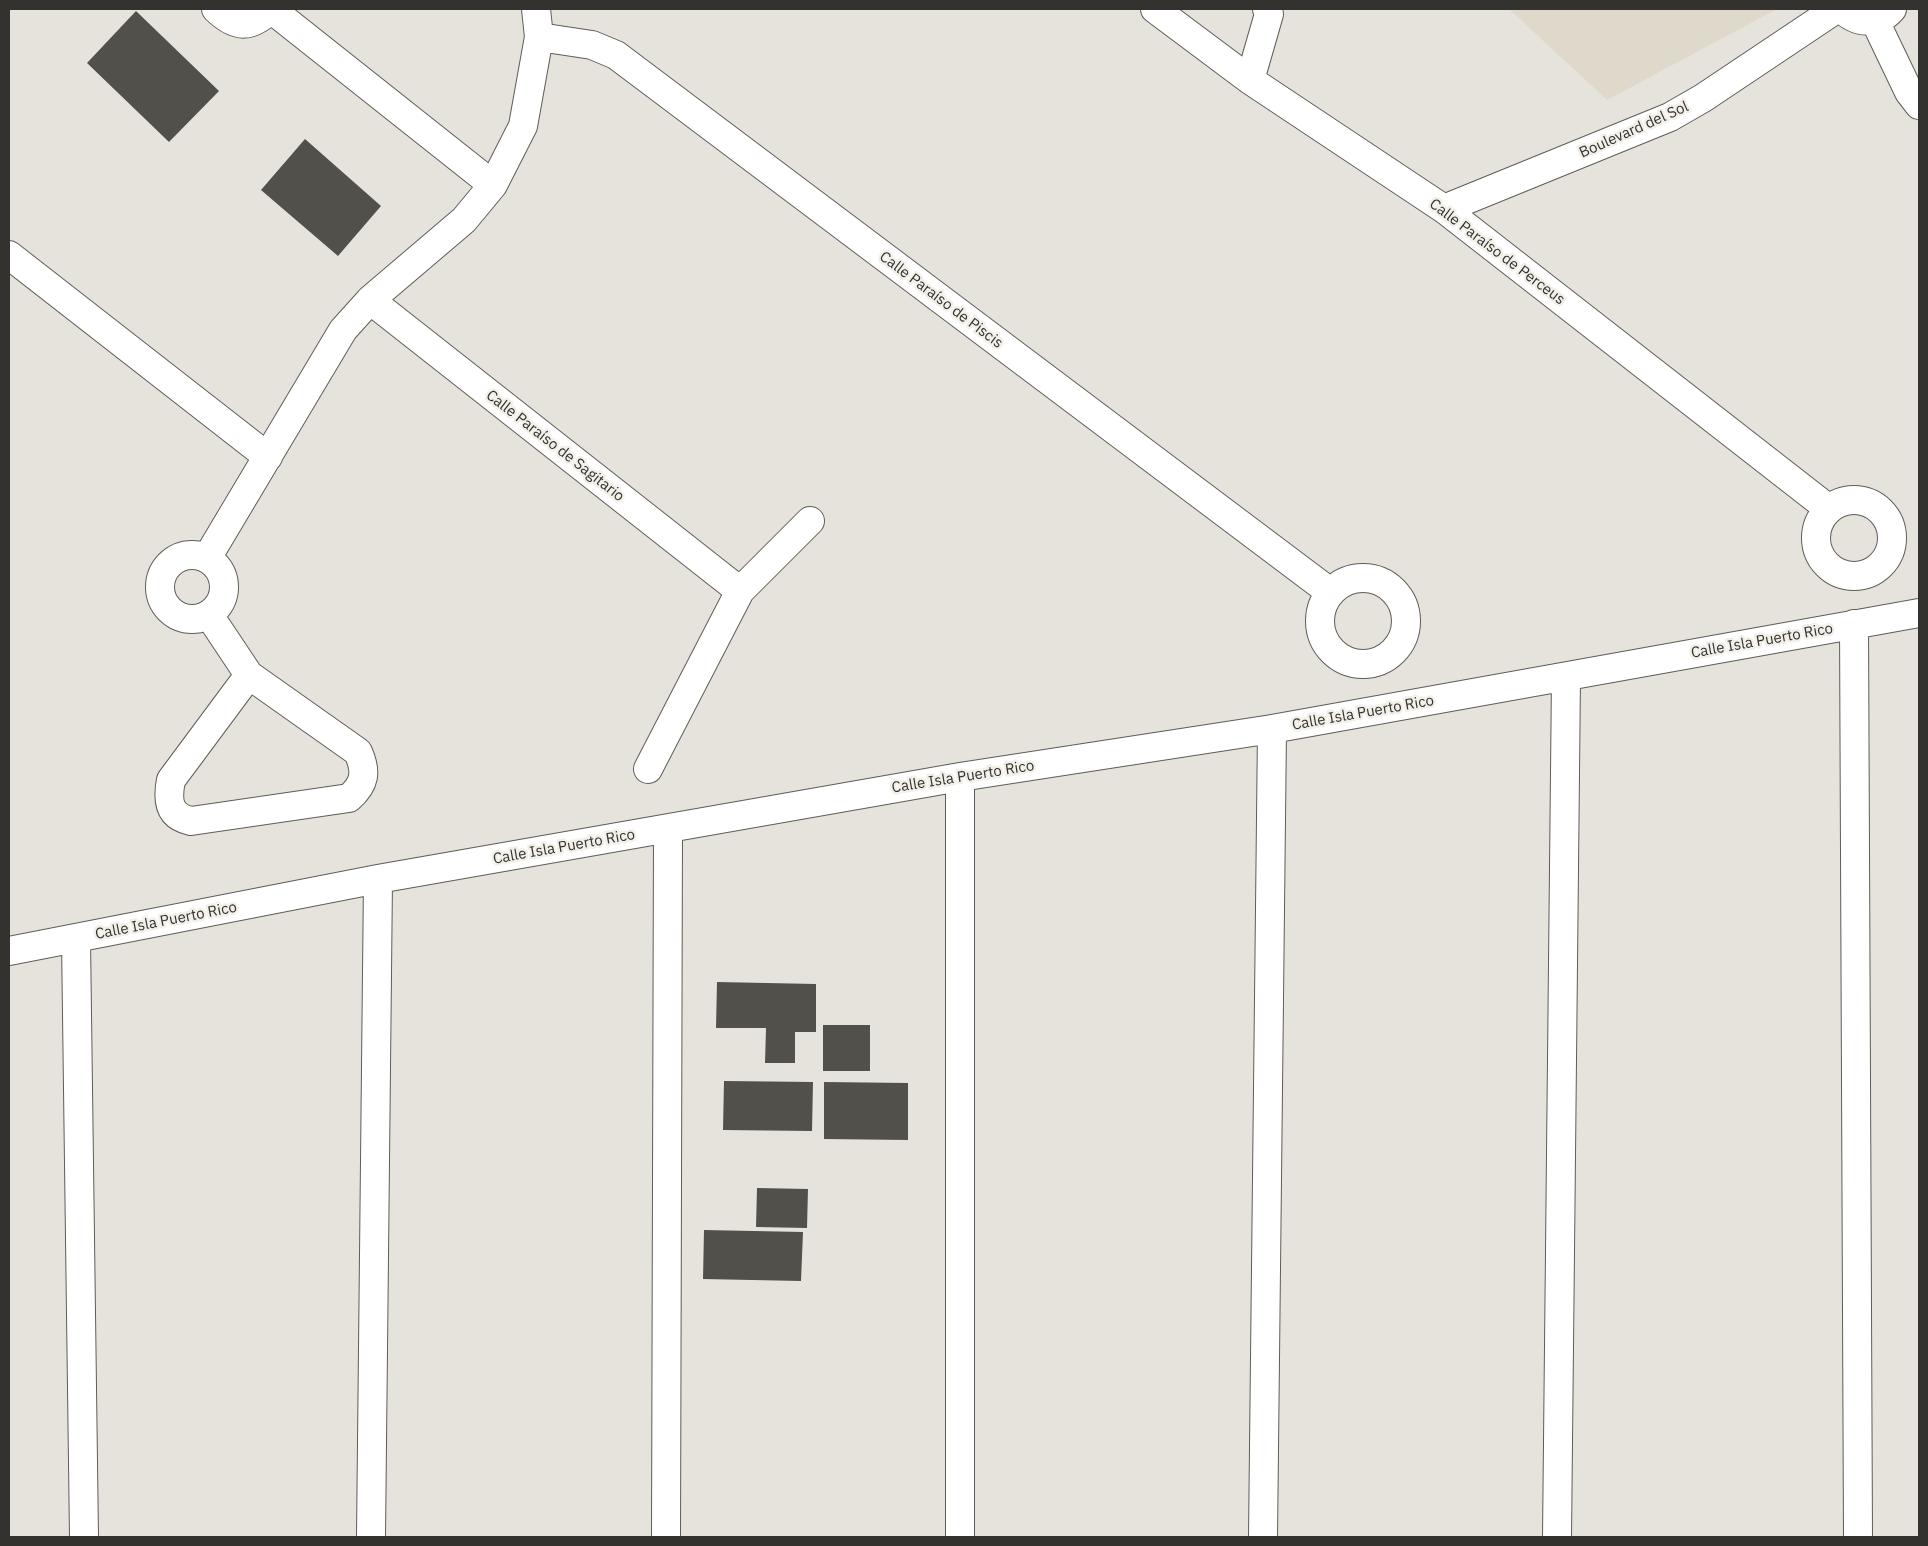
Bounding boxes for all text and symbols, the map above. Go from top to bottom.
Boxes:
street label: Boulevard del Sol [1577,98,1691,162]
street label: Calle Paraíso de Perceus [1426,195,1568,309]
street label: Calle Paraíso de Piscis [876,248,1006,352]
street label: Calle Paraíso de Sagitario [482,386,628,506]
street label: Calle Isla Puerto Rico [1690,620,1834,662]
street label: Calle Isla Puerto Rico [1291,692,1435,734]
street label: Calle Isla Puerto Rico [891,757,1035,797]
street label: Calle Isla Puerto Rico [492,826,636,868]
street label: Calle Isla Puerto Rico [94,898,238,944]

